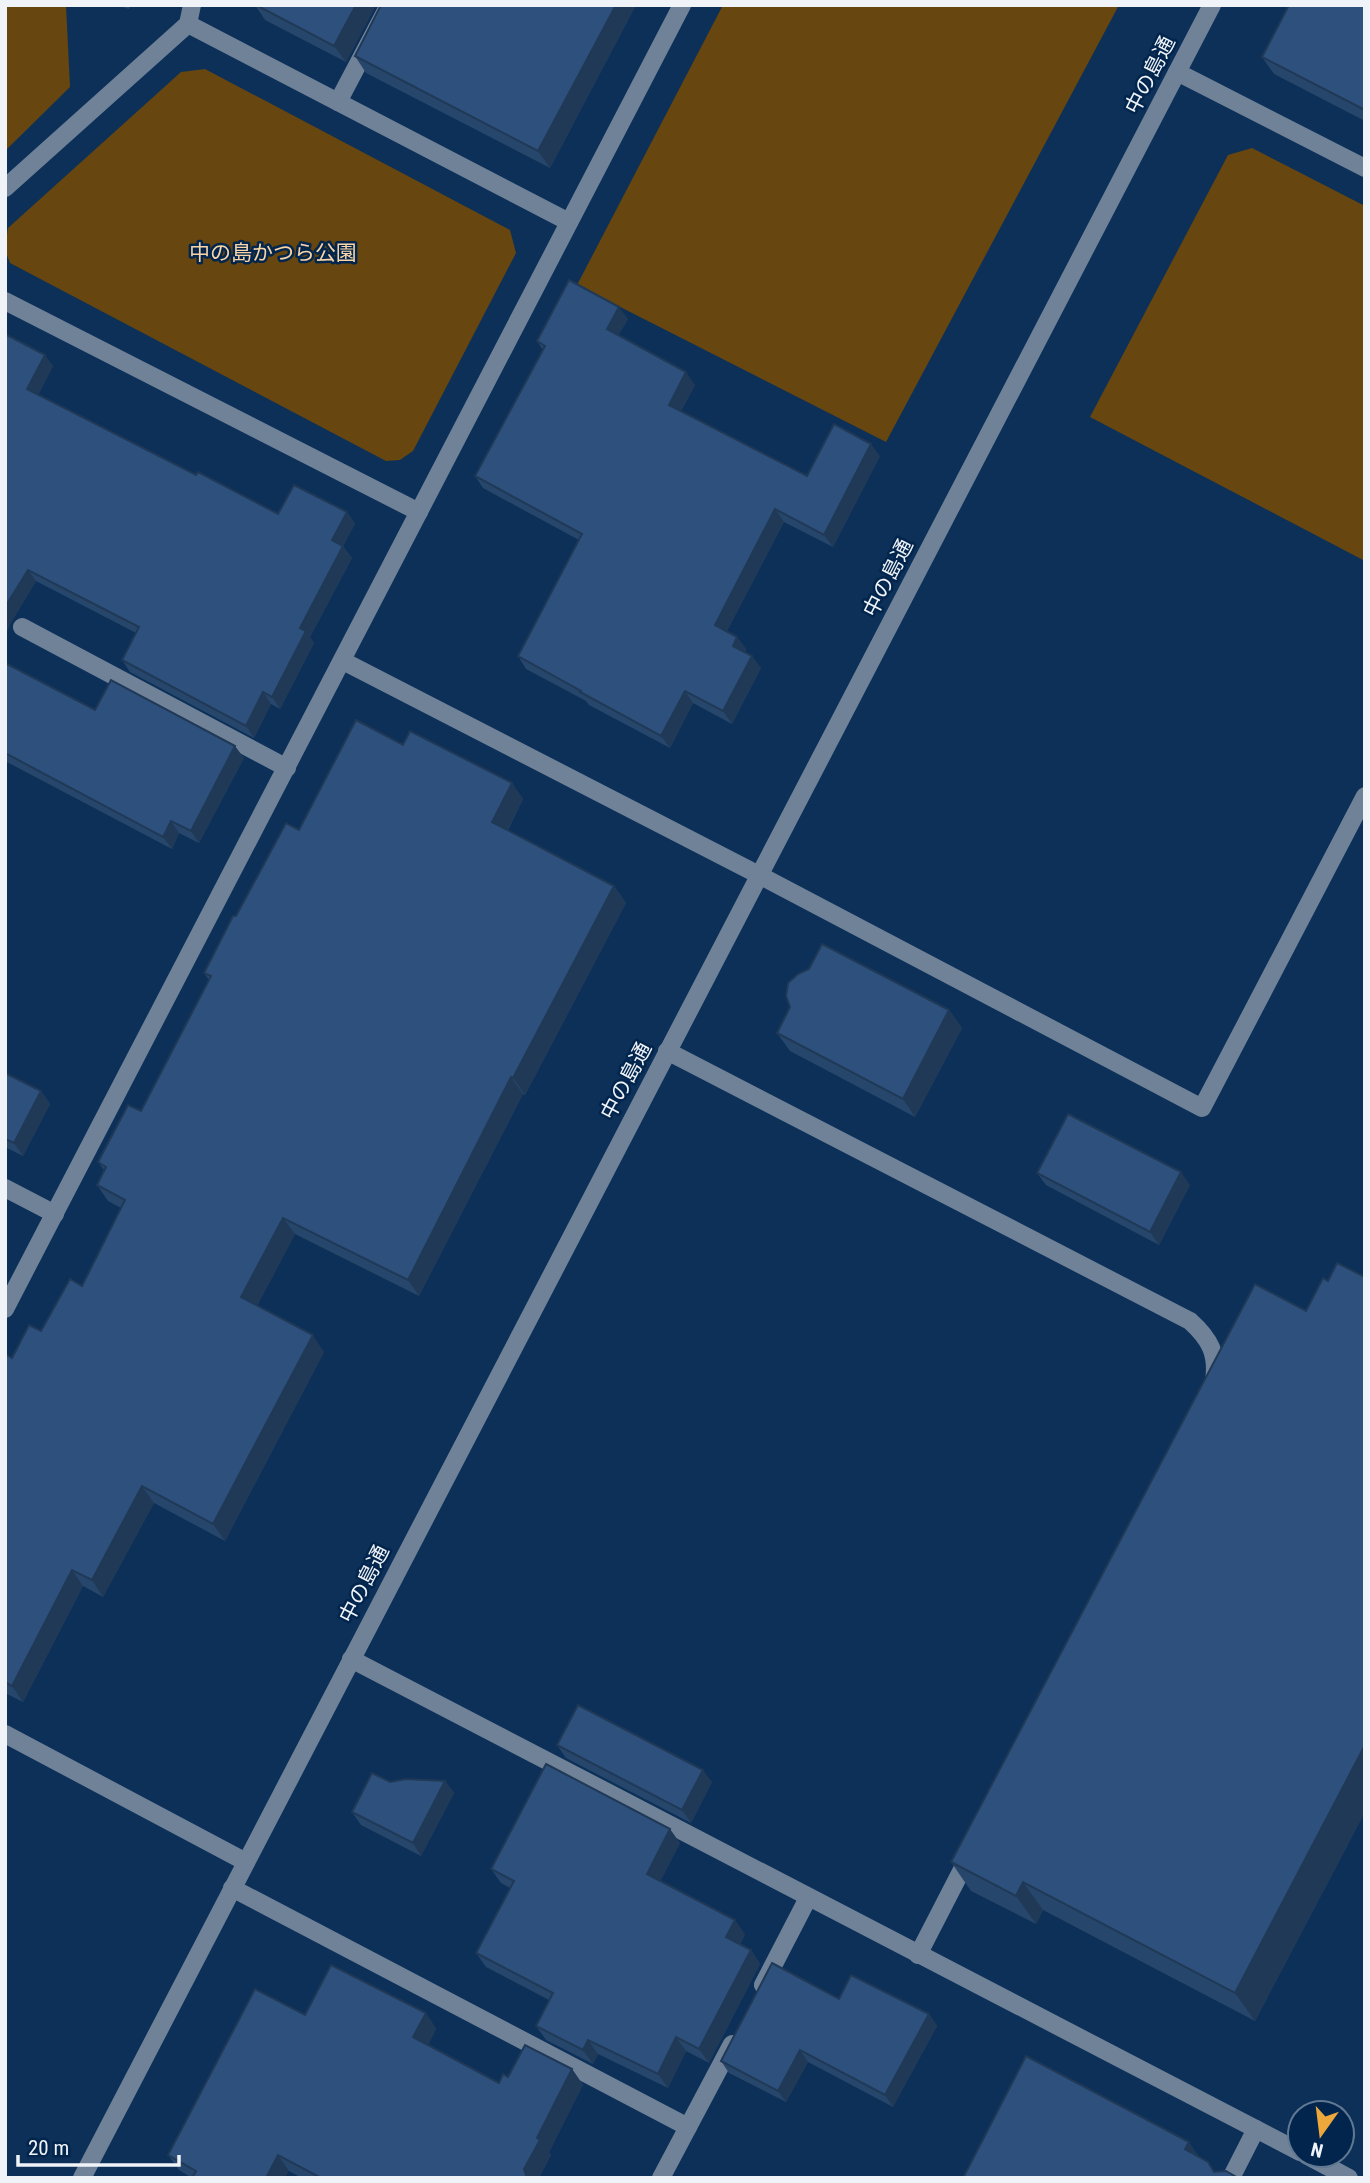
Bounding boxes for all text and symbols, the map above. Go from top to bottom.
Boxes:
street label: 中の島通 [1120,32,1180,118]
park label: 中の島かつら公園 [189,241,357,265]
street label: 中の島通 [858,535,918,621]
street label: 中の島通 [596,1038,656,1124]
street label: 中の島通 [334,1541,394,1627]
north arrow [1286,2099,1356,2169]
scale bar [18,2124,178,2168]
text: 20 m [28,2136,69,2160]
text: N [1309,2137,1325,2163]

